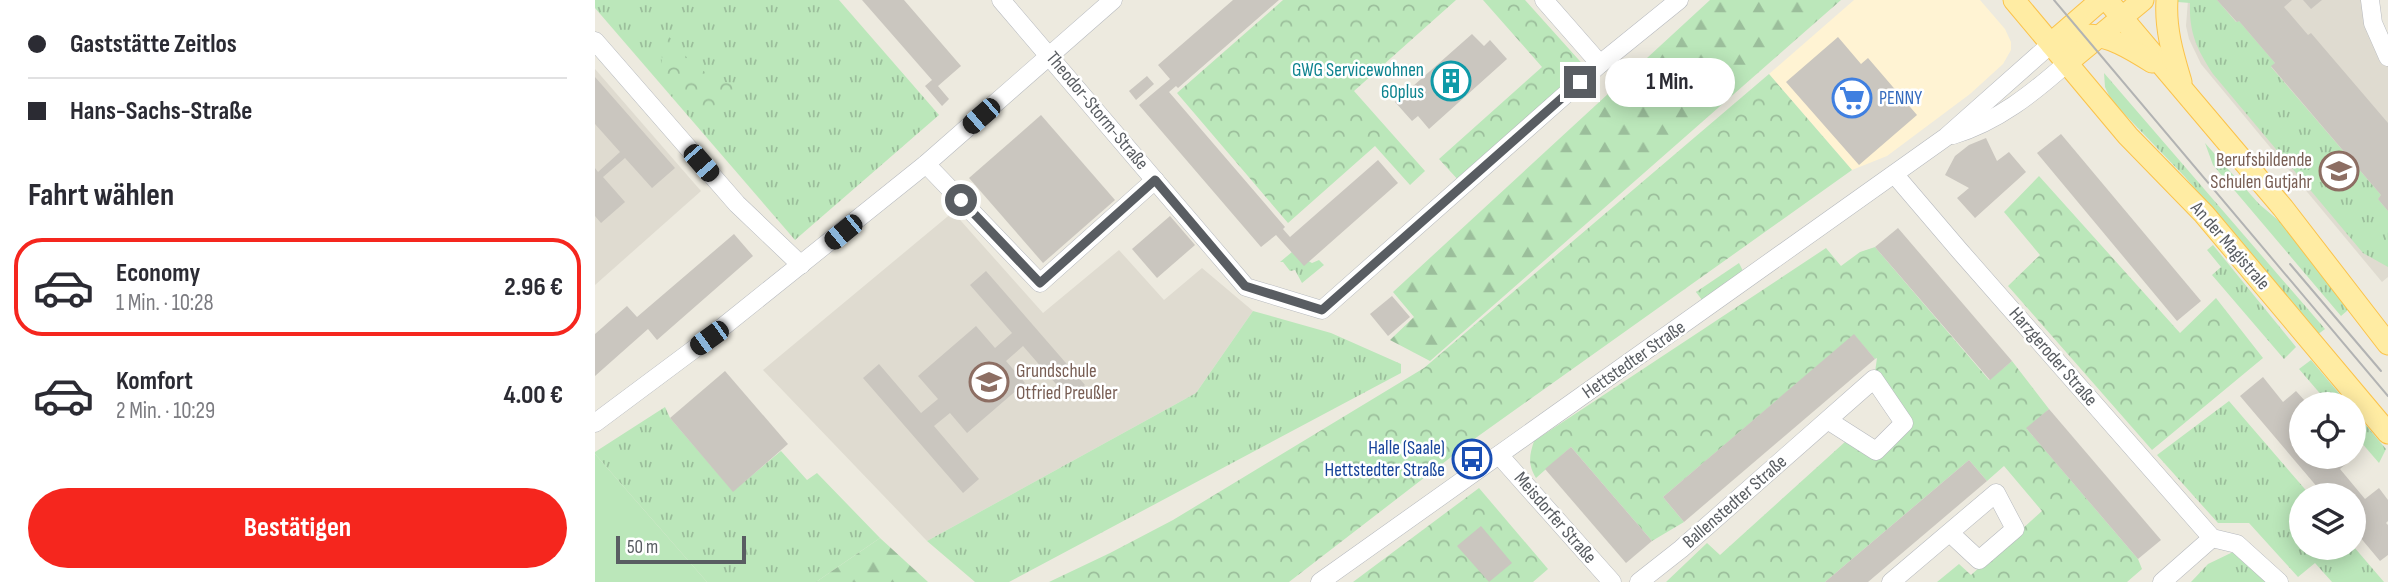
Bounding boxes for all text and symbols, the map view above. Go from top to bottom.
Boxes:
text: Gaststätte Zeitlos [70,29,237,60]
street label: Theodor-Storm-Straße [1041,47,1153,175]
callout: 1 Min. [1605,57,1734,106]
place label: GWG Servicewohnen 60plus [1292,59,1424,104]
building icon: GWG Servicewohnen 60plus [1430,60,1472,102]
route end [1564,66,1596,98]
text: 1 Min. [1646,68,1694,96]
supermarket icon: PENNY [1831,77,1873,119]
place label: PENNY [1879,87,1922,110]
car [959,94,1004,138]
text: Hans-Sachs-Straße [70,96,252,127]
car [680,140,723,186]
place label: Berufsbildende Schulen Gutjahr [2210,149,2313,194]
school or university icon: Berufsbildende Schulen Gutjahr [2318,150,2360,192]
text: Fahrt wählen [28,176,174,215]
route start [945,184,977,216]
street label: An der Magistrale [2185,196,2275,295]
car [821,211,866,253]
icon: car [32,256,95,319]
text: Economy [116,258,200,289]
text: 2.96 € [504,272,563,303]
text: 1 Min. · 10:28 [116,289,214,317]
street label: Harzgeroder Straße [2004,303,2102,411]
street label: Hettstedter Straße [1578,316,1690,404]
car [686,317,733,359]
place label: Grundschule Otfried Preußler [1016,360,1118,405]
school or university icon: Grundschule Otfried Preußler [968,361,1010,403]
icon: car [32,364,95,427]
text: Komfort [116,366,193,397]
text: 4.00 € [503,380,563,411]
map controls [2289,392,2366,560]
button: locate [2289,392,2366,469]
text: 2 Min. · 10:29 [116,397,215,425]
place label: Halle (Saale) Hettstedter Straße [1325,437,1445,482]
bus stop icon: Halle (Saale) Hettstedter Straße [1451,438,1493,480]
street label: Ballenstedter Straße [1678,451,1792,553]
street label: Meisdorfer Straße [1509,467,1601,569]
button: layers [2289,483,2366,560]
button: Bestätigen [28,488,567,568]
scale bar [616,533,745,565]
text: 50 m [627,536,658,559]

